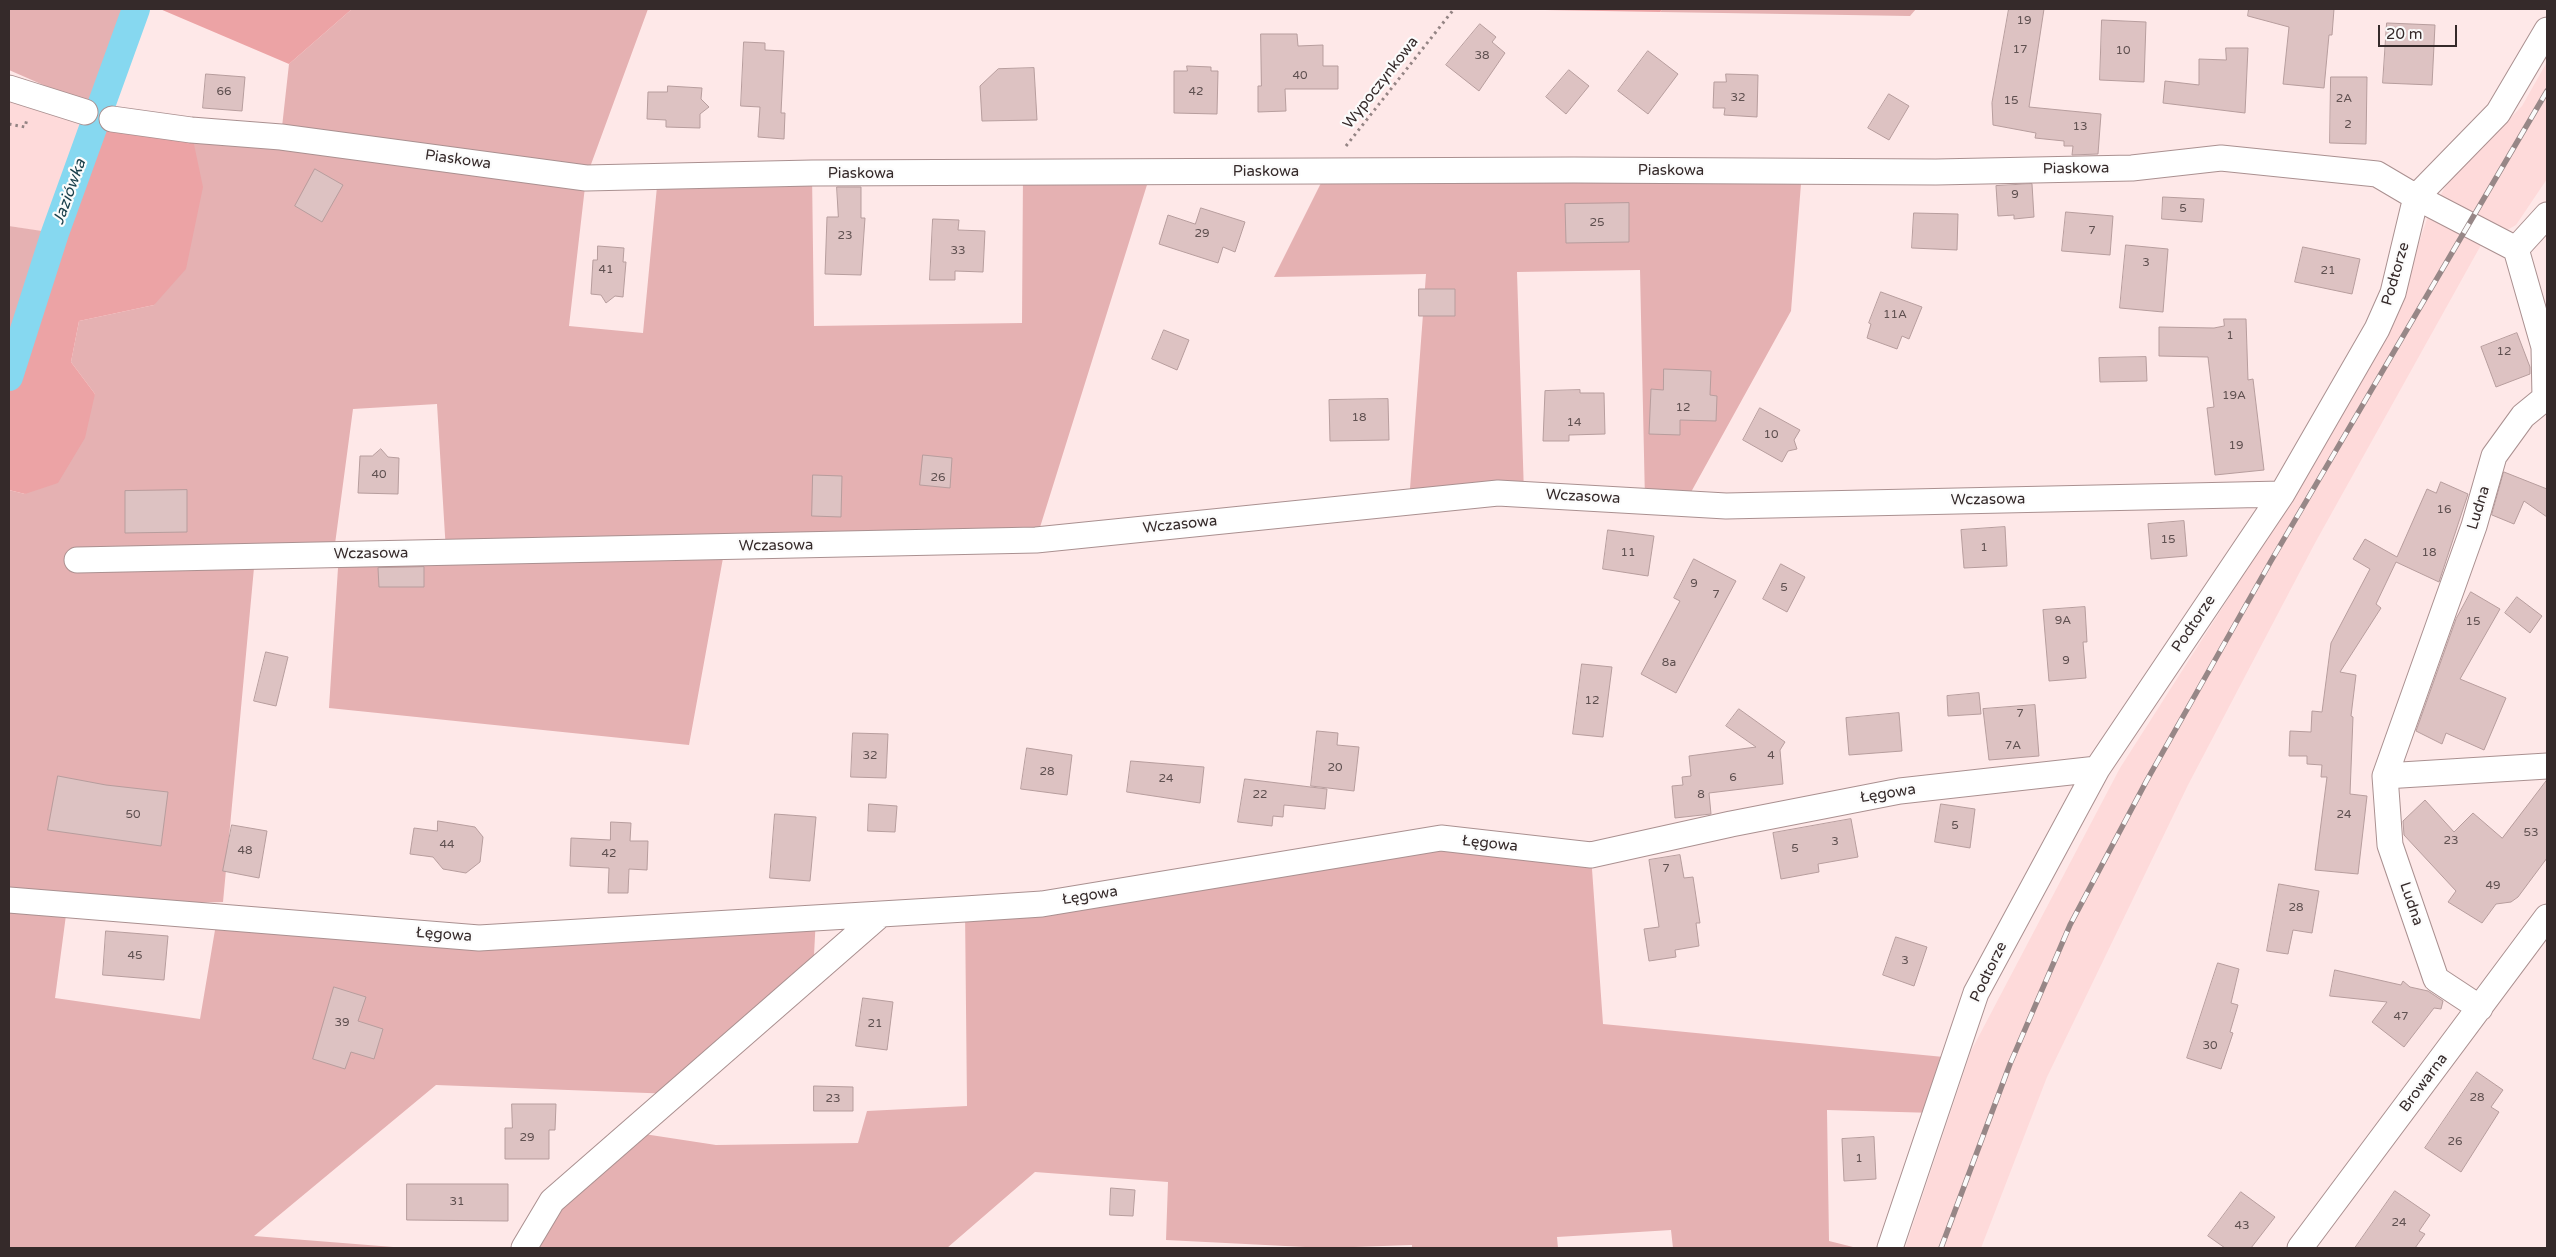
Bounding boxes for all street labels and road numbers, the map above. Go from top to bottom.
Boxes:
street label: Wypoczynkowa [1340,33,1422,133]
street label: Piaskowa [424,146,492,174]
street label: Piaskowa [2043,159,2109,179]
street label: Piaskowa [1638,162,1704,180]
street label: Piaskowa [1233,163,1299,181]
street label: Piaskowa [828,165,894,183]
street label: Podtorze [2378,240,2414,308]
street label: Ludna [2464,484,2494,532]
street label: Wczasowa [1545,486,1621,508]
street label: Wczasowa [1950,490,2026,510]
street label: Wczasowa [1142,512,1218,538]
street label: Wczasowa [738,536,814,556]
street label: Wczasowa [333,544,409,564]
street label: Podtorze [2168,592,2220,656]
street label: Łęgowa [1859,781,1917,807]
street label: Łęgowa [1461,832,1519,856]
street label: Ludna [2395,880,2427,928]
street label: Łęgowa [1061,883,1119,909]
street label: Łęgowa [415,924,473,946]
street label: Podtorze [1967,939,2011,1005]
street label: Browarna [2396,1050,2452,1116]

